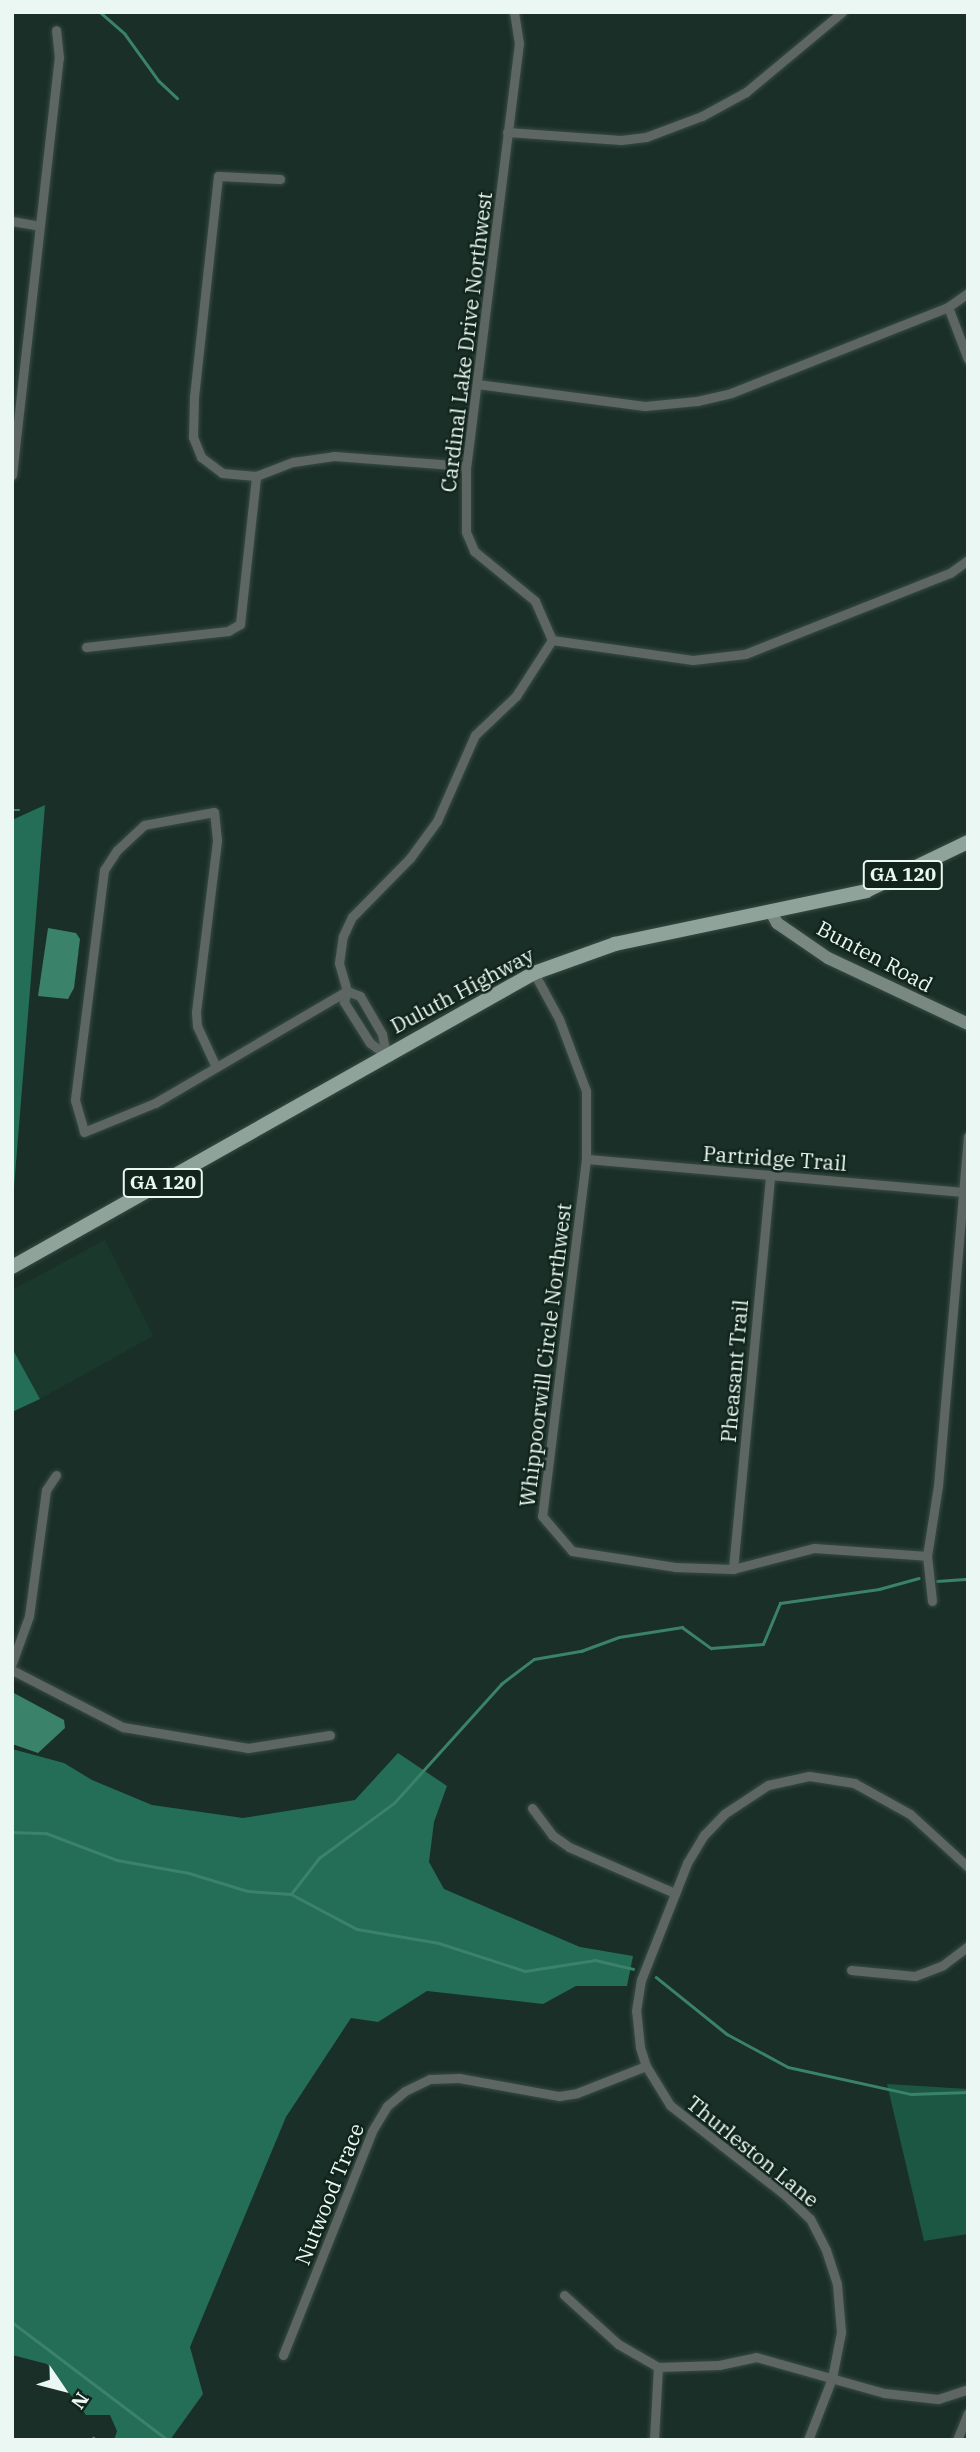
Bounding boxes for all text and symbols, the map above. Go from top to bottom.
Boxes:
street label: Cardinal Lake Drive Northwest [435,190,497,494]
road number: GA 120 [863,860,943,890]
street label: Bunten Road [813,915,937,997]
street label: Duluth Highway [386,942,538,1038]
street label: Partridge Trail [702,1140,848,1176]
road number: GA 120 [123,1168,203,1198]
street label: Whippoorwill Circle Northwest [514,1202,576,1508]
street label: Pheasant Trail [715,1298,753,1444]
street label: Thurleston Lane [682,2090,824,2212]
street label: Nutwood Trace [289,2119,369,2269]
north arrow [28,2354,98,2424]
text: N [66,2388,94,2414]

